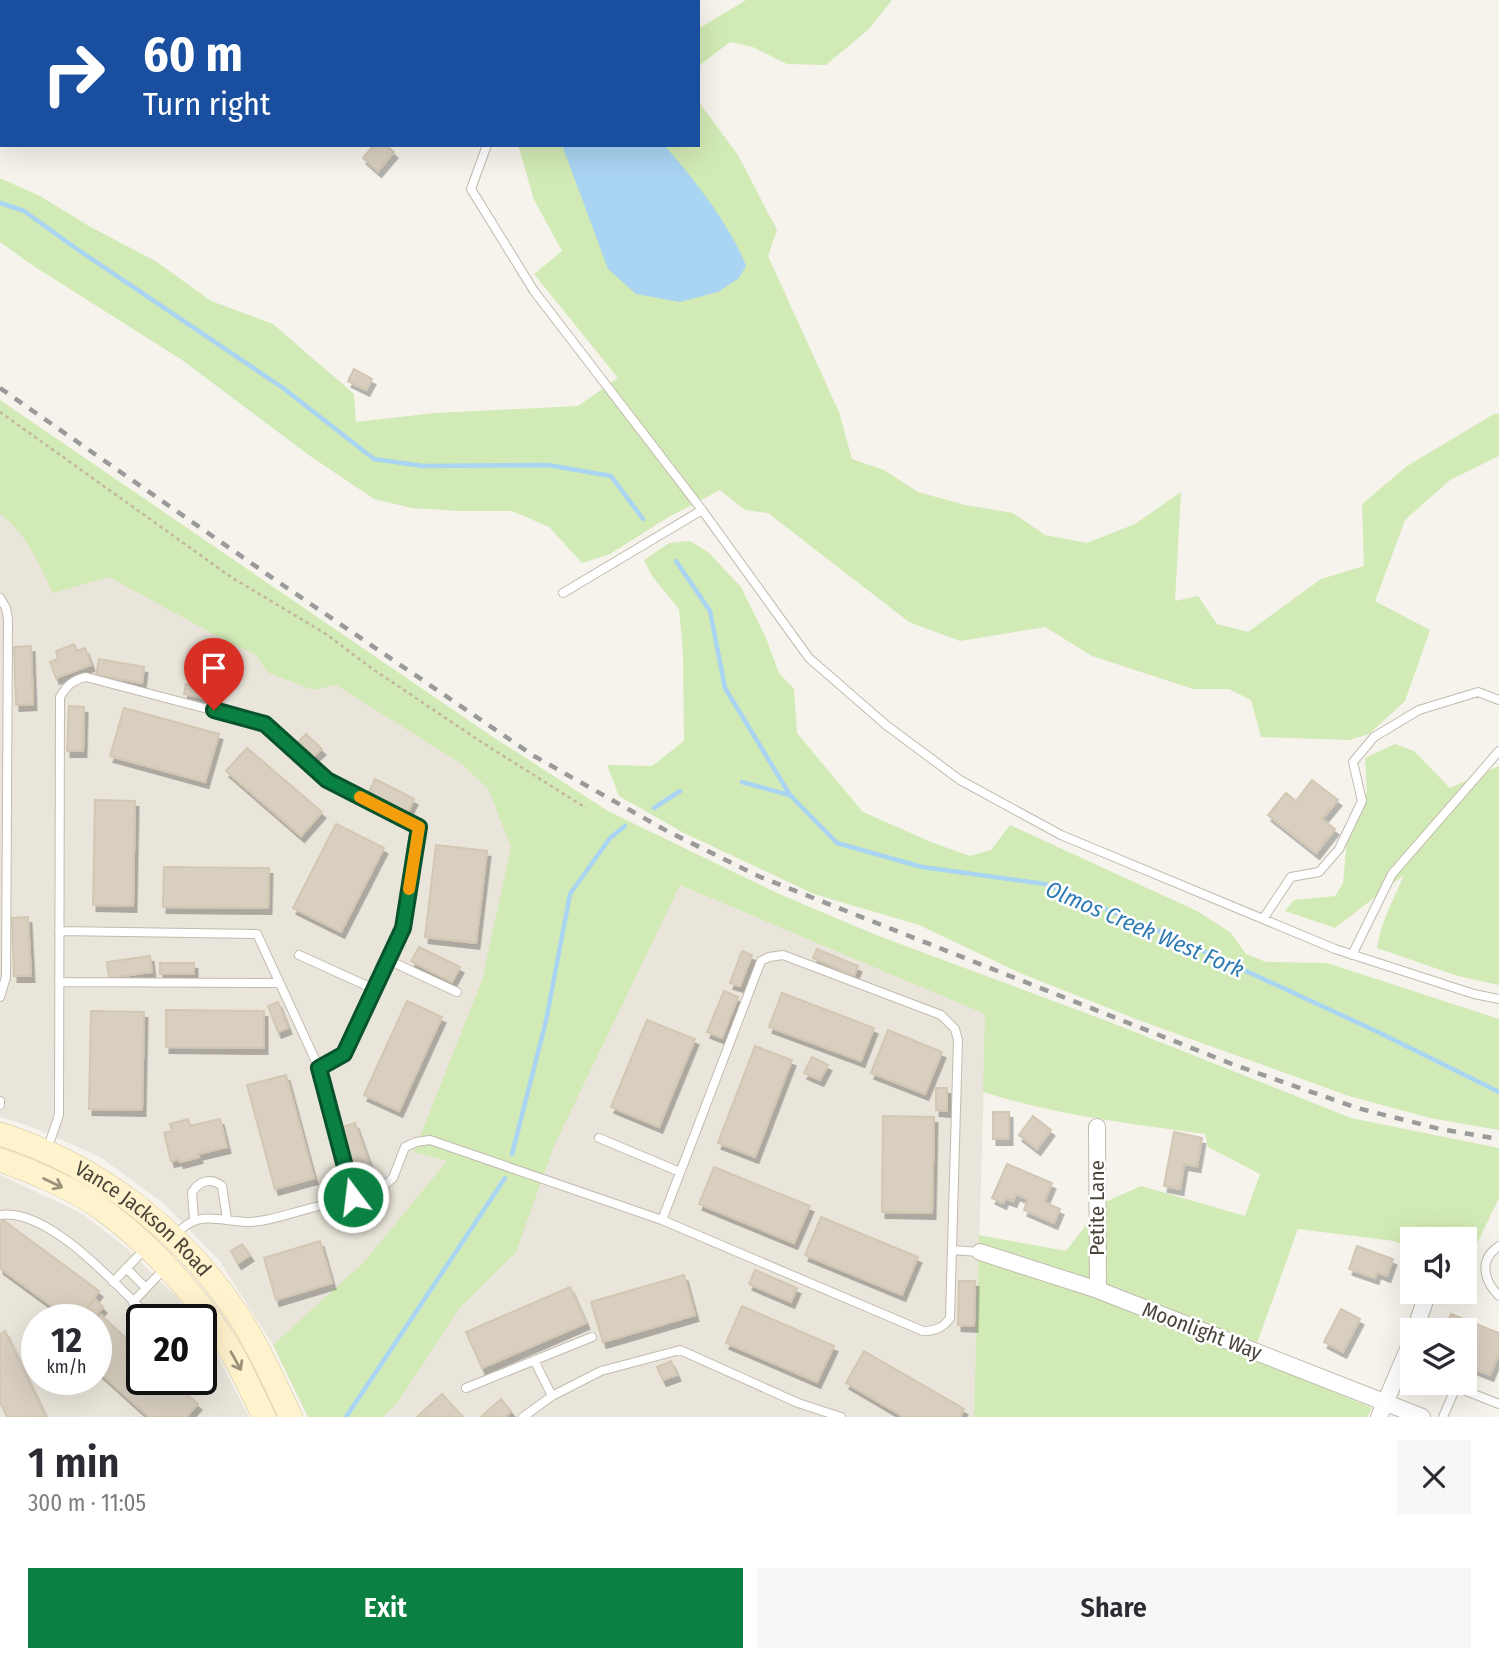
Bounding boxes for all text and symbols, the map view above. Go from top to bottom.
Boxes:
text: 60 m [143,25,243,84]
icon: right [28,28,119,119]
text: Turn right [143,85,270,123]
pin [184,638,244,710]
icon: arrive [195,649,233,687]
water label: Olmos Creek West Fork [1042,875,1248,983]
street label: Vance Jackson Road [70,1155,217,1282]
position arrow [316,1160,390,1234]
street label: Petite Lane [1084,1160,1110,1256]
one-way arrow [42,1177,63,1191]
map controls [1400,1227,1477,1395]
button: sound [1400,1227,1477,1304]
street label: Moonlight Way [1138,1296,1266,1366]
speed limit sign: 20 [126,1304,217,1395]
button: layers [1400,1318,1477,1395]
text: 12 [51,1319,82,1361]
one-way arrow [230,1350,243,1371]
text: km/h [46,1356,87,1378]
text: 1 min [28,1438,119,1488]
button: close [1397,1440,1471,1514]
text: 300 m · 11:05 [28,1489,146,1517]
button: Exit [28,1568,743,1648]
button: Share [757,1568,1471,1648]

